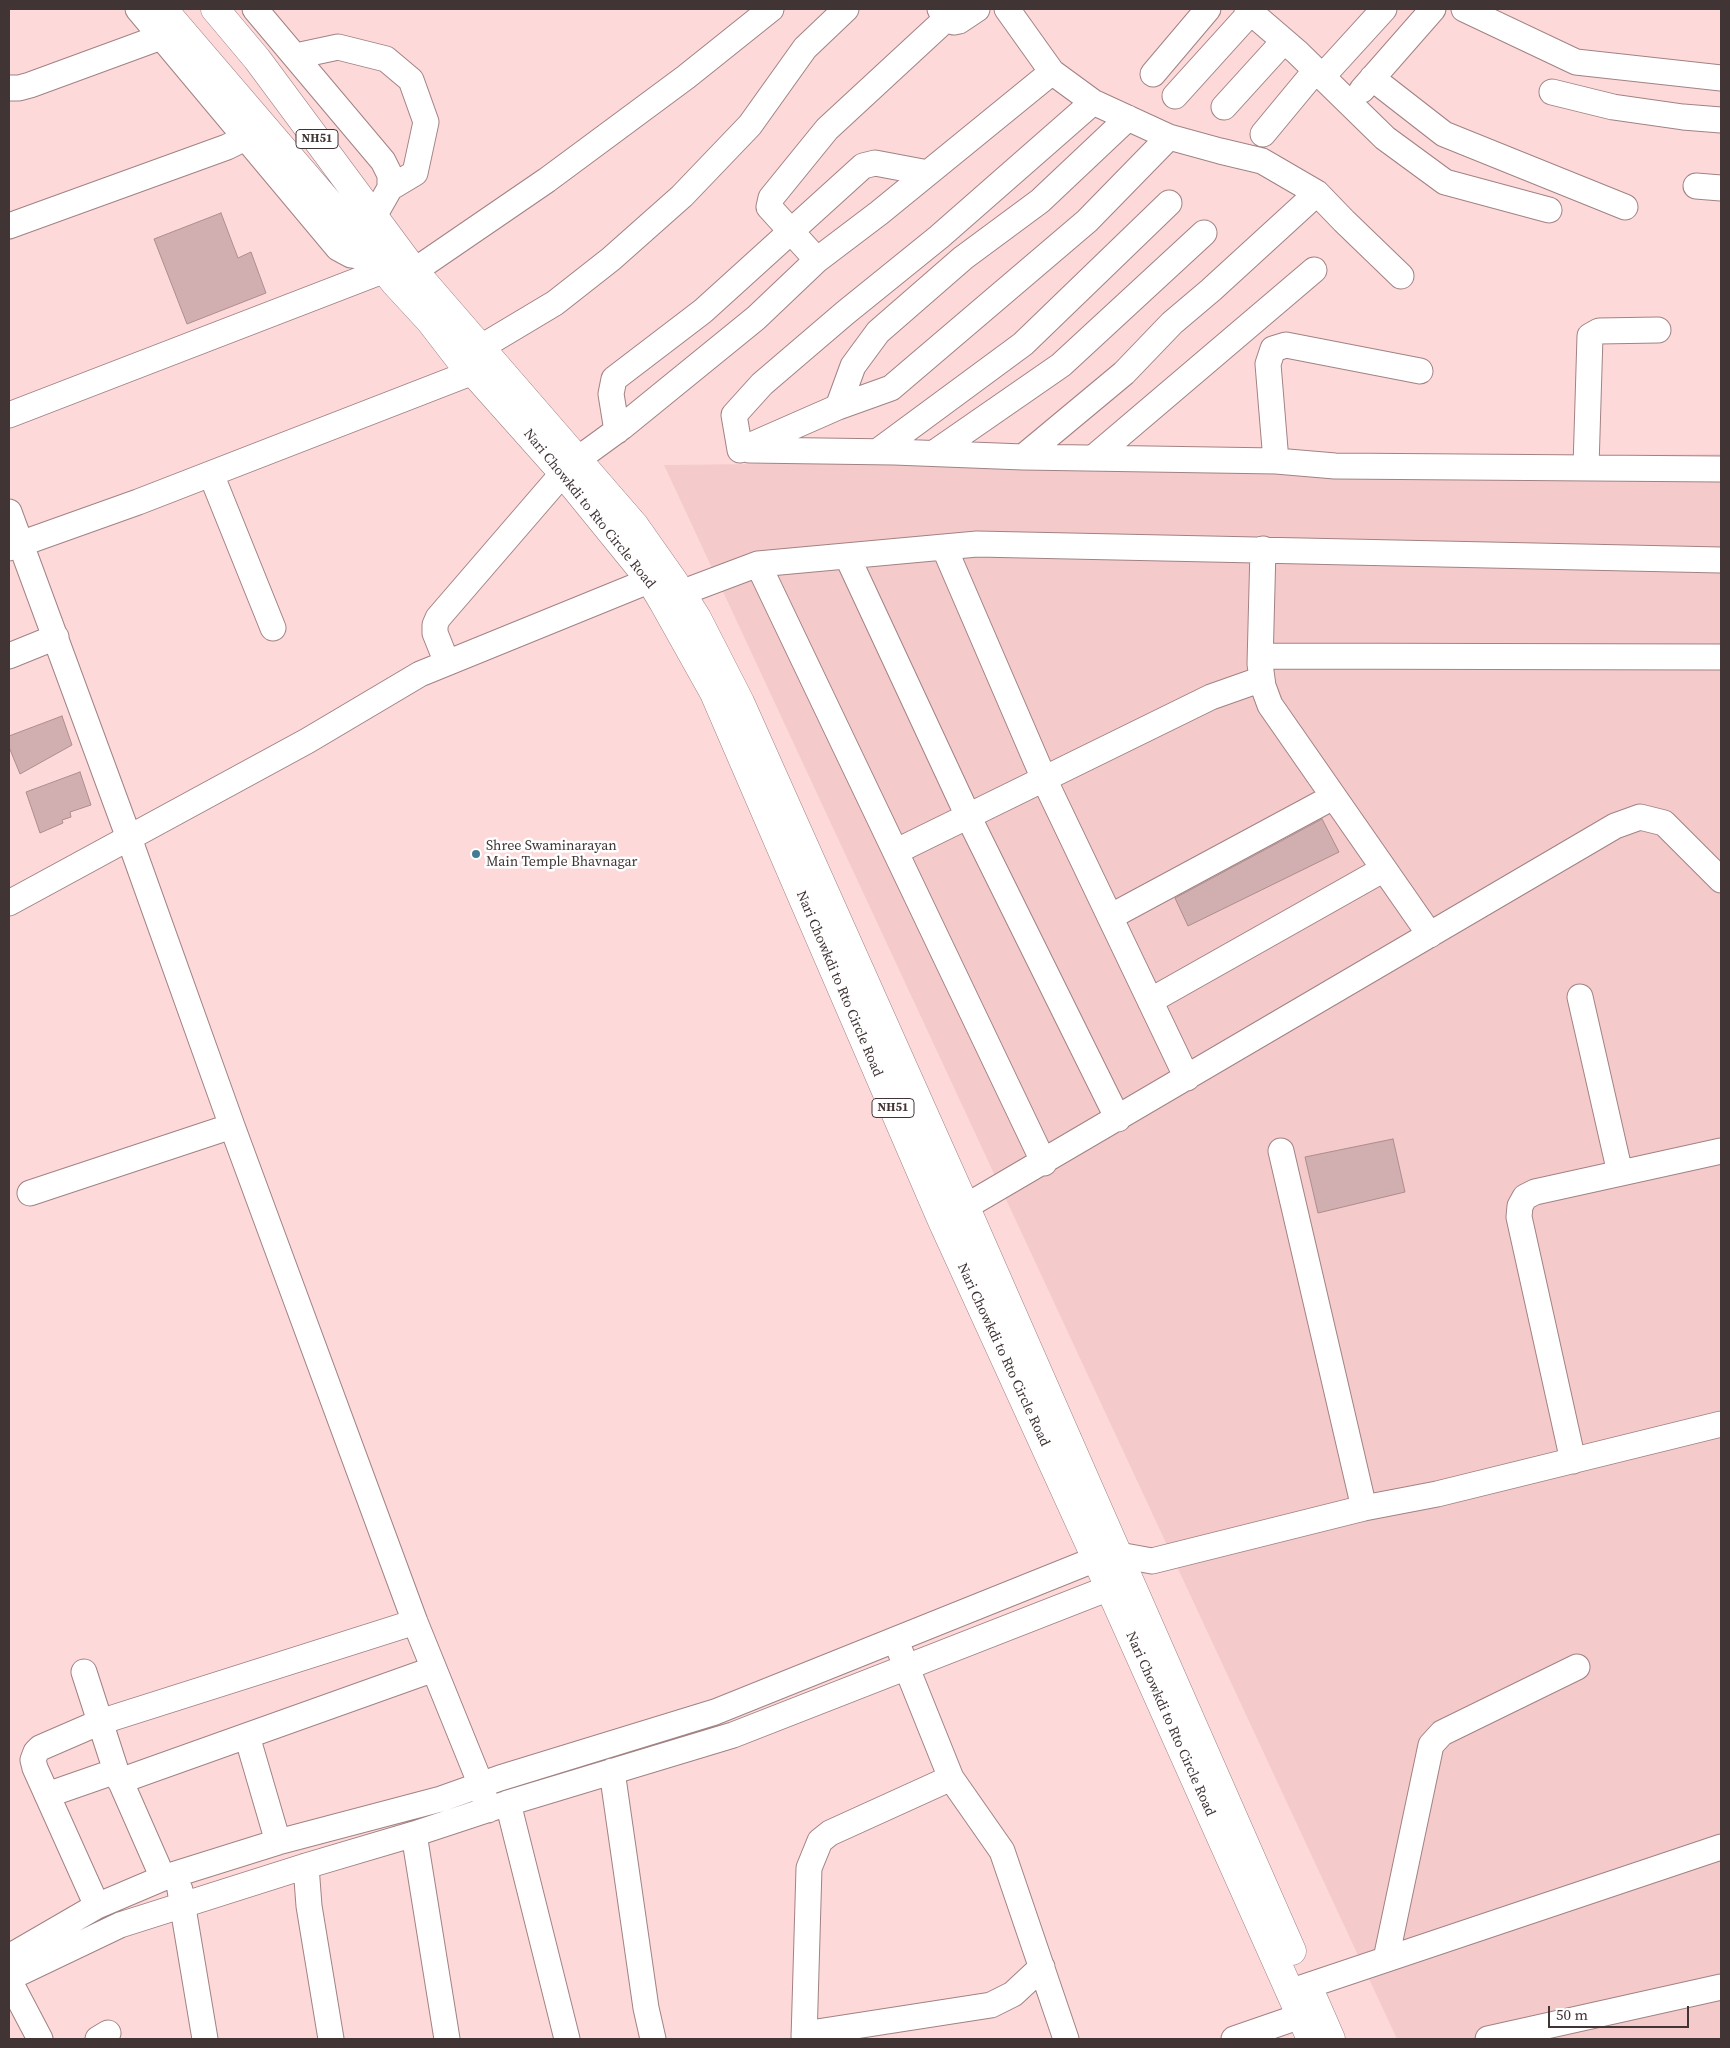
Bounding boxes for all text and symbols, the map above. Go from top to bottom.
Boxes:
road number: NH51 [296,130,338,148]
street label: Nari Chowkdi to Rto Circle Road [519,426,659,592]
place label: Shree Swaminarayan Main Temple Bhavnagar [486,838,637,870]
marker: Shree Swaminarayan Main Temple Bhavnagar [470,848,482,860]
street label: Nari Chowkdi to Rto Circle Road [792,888,886,1080]
road number: NH51 [872,1098,914,1118]
street label: Nari Chowkdi to Rto Circle Road [953,1261,1053,1449]
street label: Nari Chowkdi to Rto Circle Road [1122,1629,1218,1819]
scale bar [1550,1996,1691,2028]
text: 50 m [1556,2004,1588,2025]

